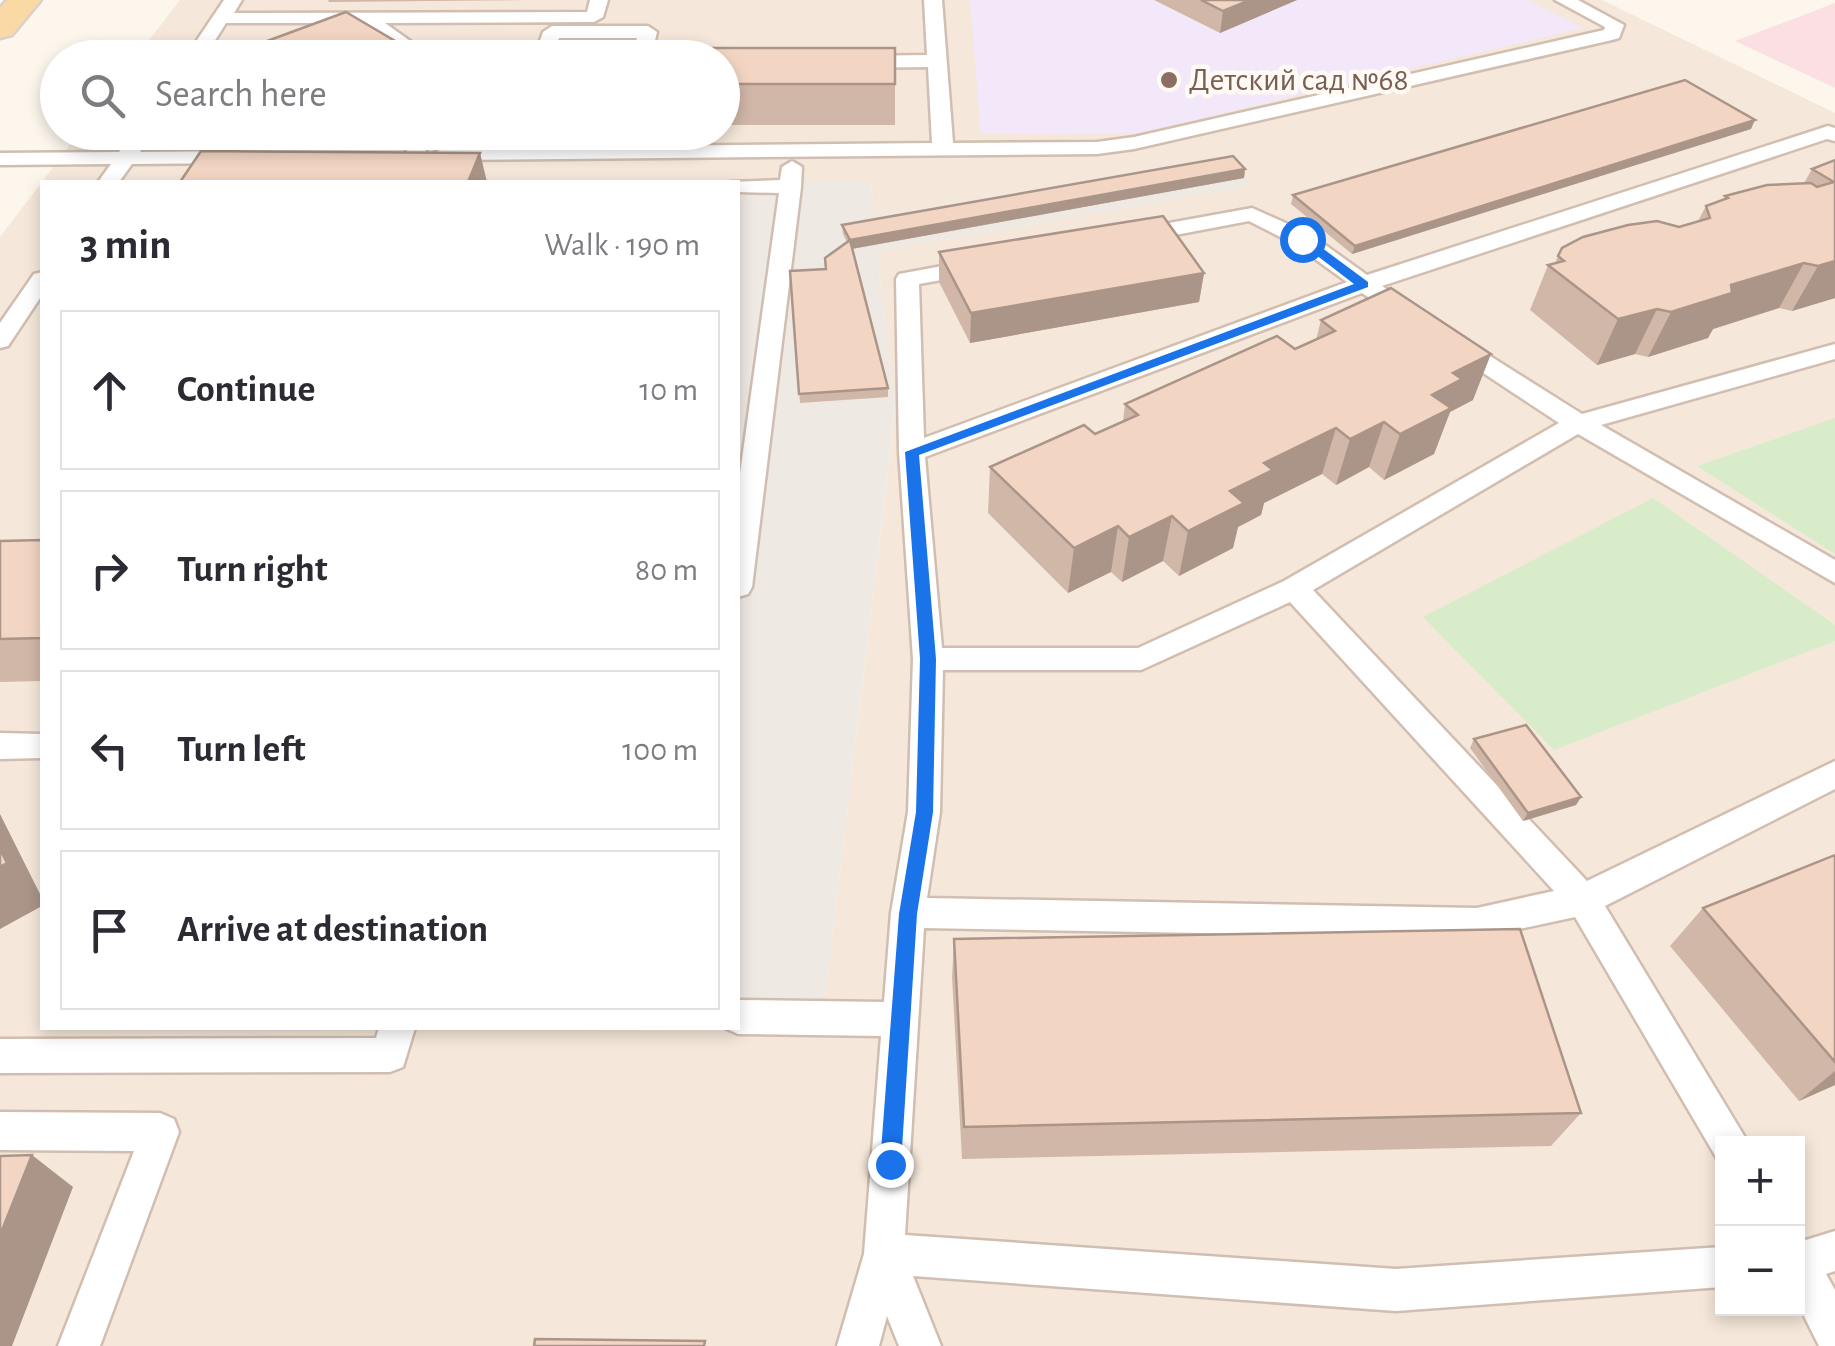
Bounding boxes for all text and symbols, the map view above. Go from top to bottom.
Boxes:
search box [40,40,740,150]
place label: Детский сад №68 [1189,64,1409,96]
icon: search [75,68,130,123]
marker: Детский сад №68 [1158,69,1180,91]
text: Search here [155,76,327,114]
route start [1280,217,1326,263]
text: 3 min [80,224,172,266]
text: Walk · 190 m [544,229,700,261]
icon: ahead [82,363,137,418]
text: Continue [177,371,315,409]
text: 10 m [639,374,698,406]
icon: right [82,543,137,598]
text: Turn right [177,551,327,589]
text: 80 m [635,554,698,586]
icon: left [82,723,137,778]
text: Turn left [177,731,305,769]
text: 100 m [622,734,698,766]
icon: arrive [82,903,137,958]
text: Arrive at destination [177,911,488,949]
map controls [1715,1136,1805,1316]
button: + [1715,1136,1805,1226]
route end [868,1142,914,1188]
button: − [1715,1226,1805,1316]

